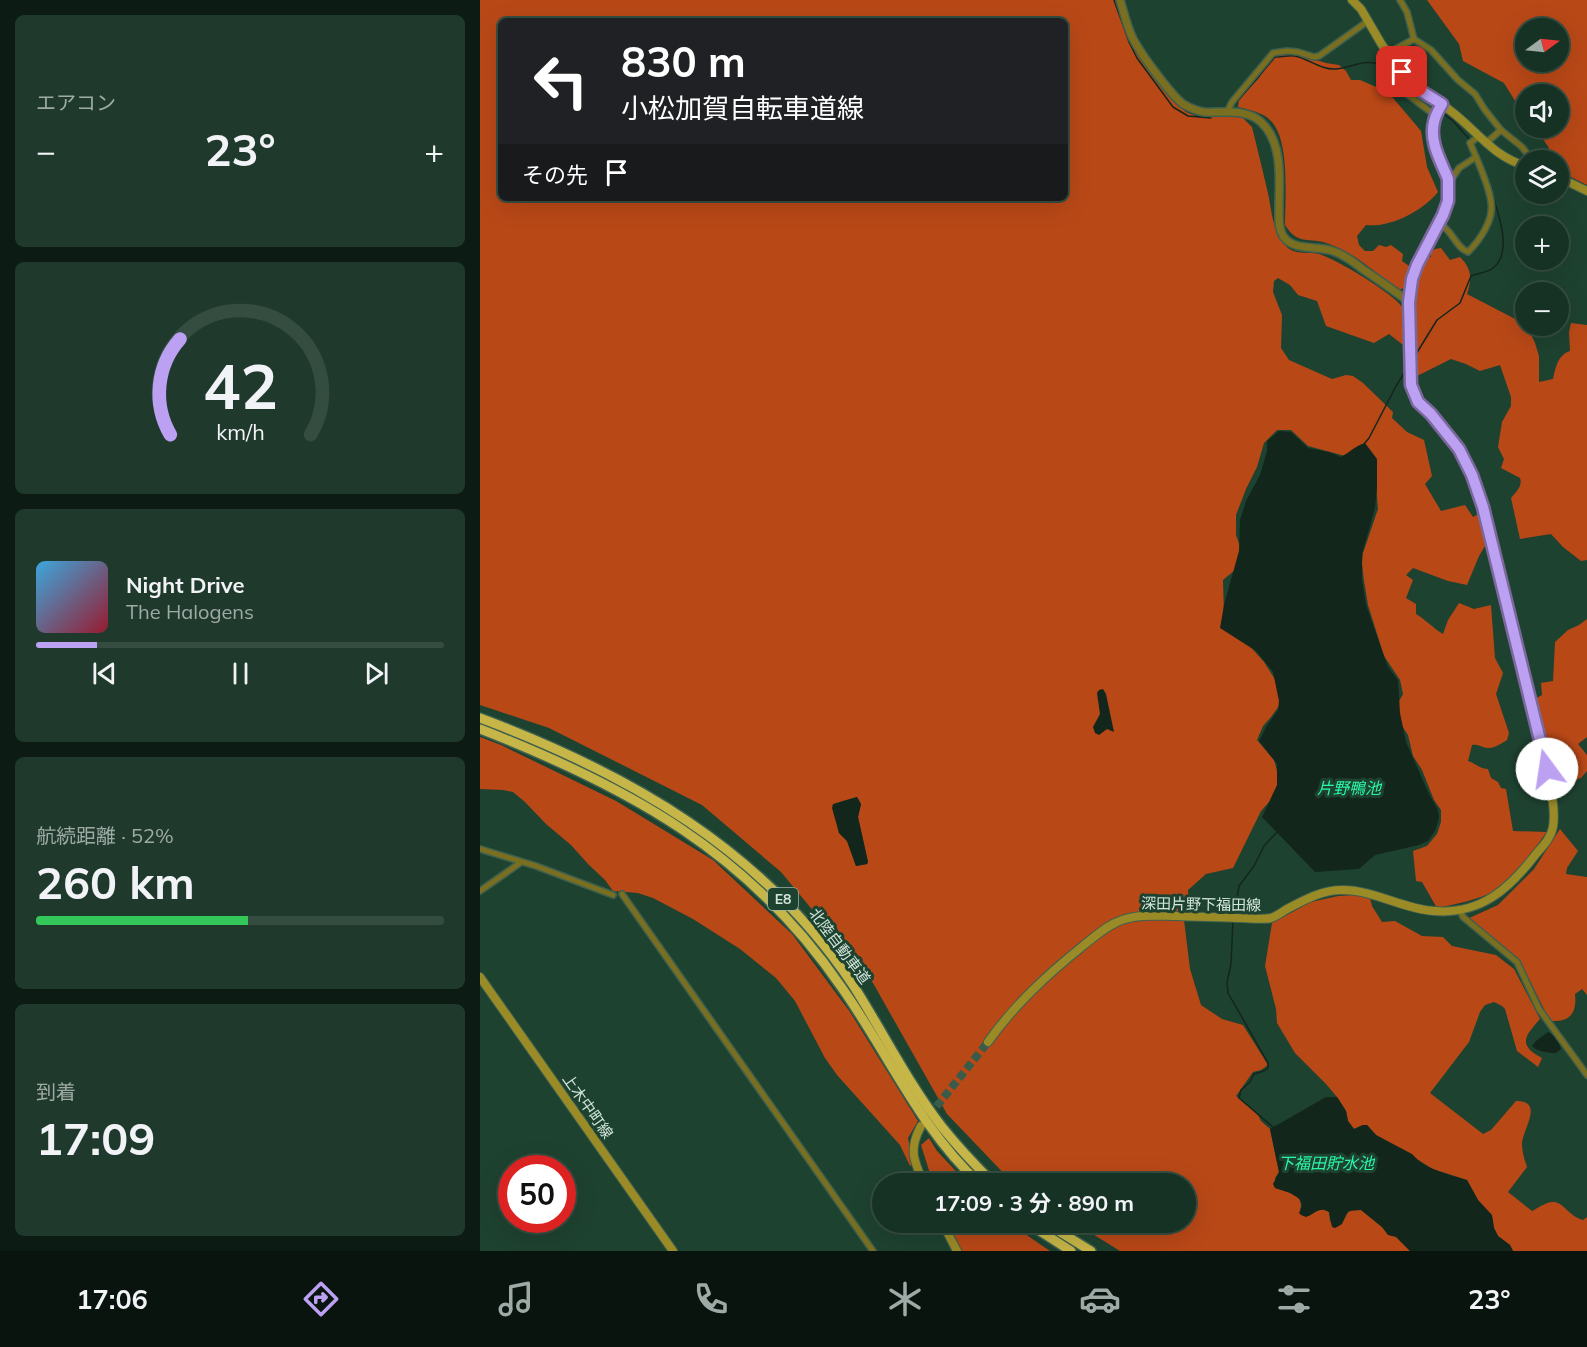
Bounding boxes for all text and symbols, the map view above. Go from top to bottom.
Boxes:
north arrow [1515,18,1569,72]
map controls [1515,18,1569,336]
text: 830 m [621,35,746,88]
icon: left [522,42,600,120]
pin [1376,46,1427,97]
icon: arrive [1385,55,1418,88]
button: sound [1515,84,1569,138]
text: エアコン [36,90,116,115]
text: 小松加賀自転車道線 [621,91,864,125]
text: 23° [204,121,276,177]
text: − [36,130,56,171]
text: + [424,130,444,171]
button: layers [1515,150,1569,204]
icon: arrive [600,156,633,189]
text: その先 [522,161,588,189]
button: + [1515,216,1569,270]
button: − [1515,282,1569,336]
text: 42 [203,346,277,425]
text: km/h [216,419,264,446]
text: Night Drive [126,571,245,599]
text: The Halogens [126,599,254,624]
icon: previous [88,657,121,690]
icon: pause [224,657,257,690]
icon: next [360,657,393,690]
position arrow [1515,737,1579,801]
water label: 片野鴨池 [1317,778,1383,798]
text: 航続距離 · 52% [36,823,174,848]
text: 260 km [36,854,195,910]
road number: E8 [768,888,798,910]
street label: 深田片野下福田線 [1141,893,1261,915]
street label: 北陸自動車道 [805,904,875,988]
street label: 上木中町線 [559,1070,617,1142]
text: 到着 [36,1079,76,1104]
text: 17:09 [36,1110,155,1166]
water label: 下福田貯水池 [1278,1153,1376,1173]
speed limit sign: 50 [498,1155,576,1233]
text: 17:09 · 3 分 · 890 m [934,1189,1134,1217]
icon: directions [300,1278,342,1320]
icon: music [495,1278,537,1320]
icon: phone [690,1278,732,1320]
icon: climate [884,1278,926,1320]
icon: car [1079,1278,1121,1320]
icon: filters [1273,1278,1315,1320]
text: 17:06 [76,1282,148,1316]
text: 23° [1468,1282,1511,1316]

